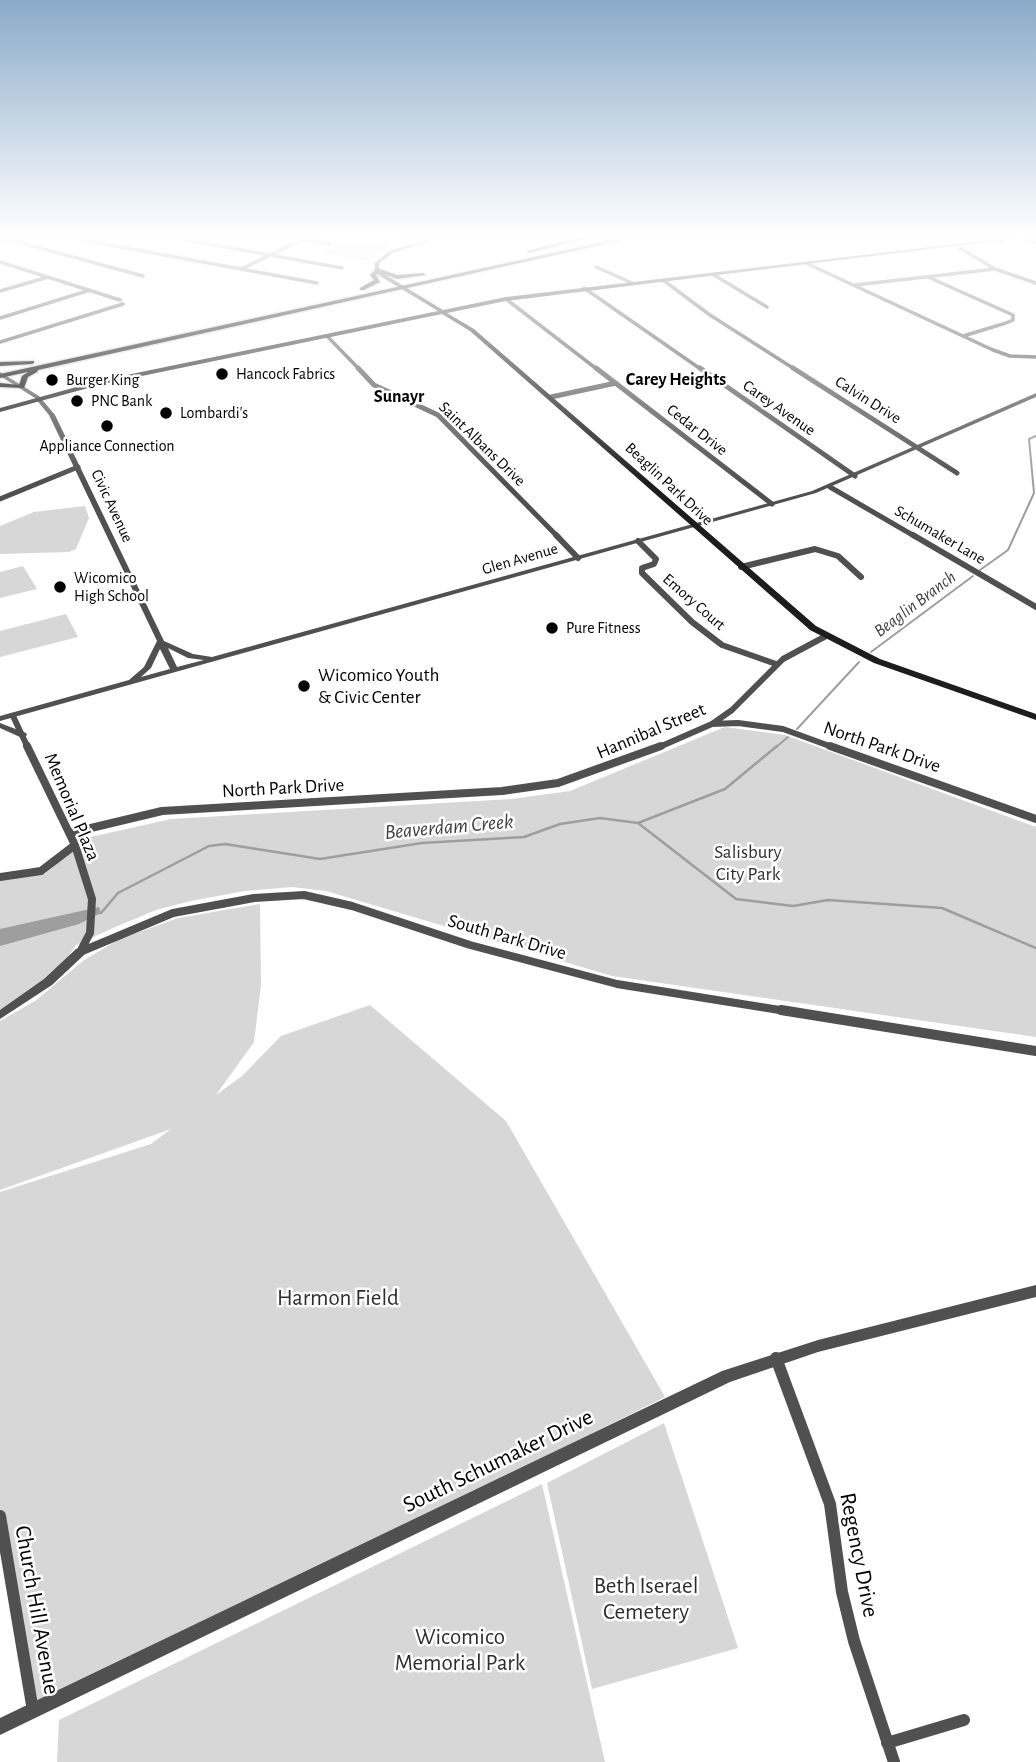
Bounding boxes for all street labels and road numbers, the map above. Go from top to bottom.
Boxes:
street label: Calvin Drive [831,372,905,428]
street label: Carey Avenue [739,376,819,440]
street label: Saint Albans Drive [435,398,529,490]
street label: Cedar Drive [663,400,731,460]
street label: Beaglin Park Drive [621,438,717,530]
street label: Civic Avenue [87,466,137,546]
street label: Schumaker Lane [891,501,989,569]
street label: Glen Avenue [480,539,560,579]
street label: Emory Court [659,569,729,635]
street label: Hannibal Street [593,698,709,764]
street label: North Park Drive [820,716,944,778]
street label: Memorial Plaza [39,750,105,864]
street label: North Park Drive [221,773,345,803]
street label: South Park Drive [445,909,569,965]
street label: South Schumaker Drive [398,1403,598,1519]
street label: Regency Drive [833,1490,885,1620]
street label: Church Hill Avenue [9,1523,65,1697]

